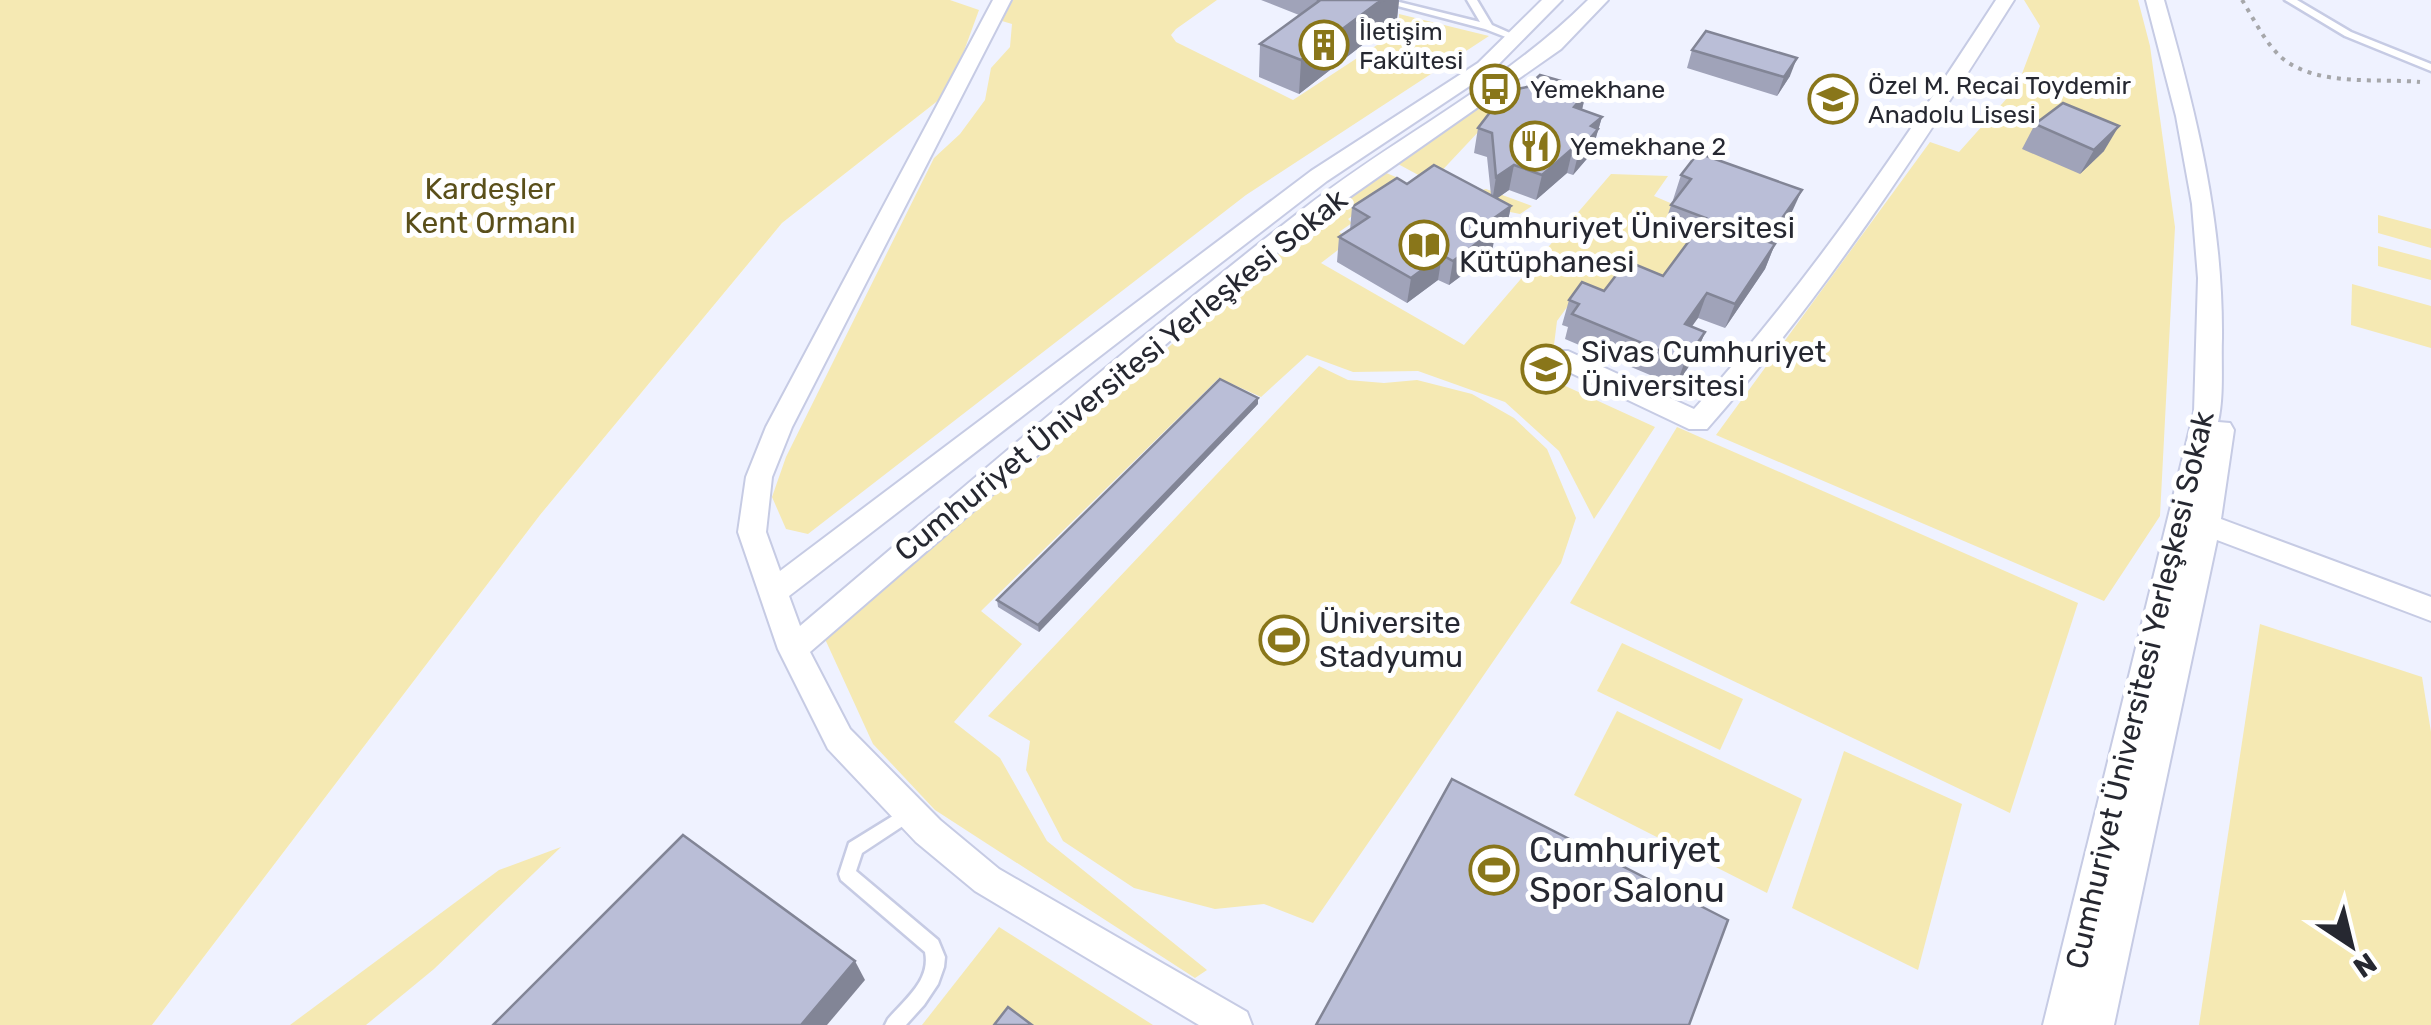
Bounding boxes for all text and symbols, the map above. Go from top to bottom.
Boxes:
place label: İletişim Fakültesi [1359,17,1463,75]
building icon: İletişim Fakültesi [1298,19,1350,71]
bus stop icon: Yemekhane [1469,63,1521,115]
place label: Özel M. Recai Toydemir Anadolu Lisesi [1868,71,2132,129]
school or university icon: Özel M. Recai Toydemir Anadolu Lisesi [1807,73,1859,125]
place label: Yemekhane [1530,75,1665,104]
restaurant icon: Yemekhane 2 [1509,120,1561,172]
place label: Yemekhane 2 [1570,132,1726,161]
park label: Kardeşler Kent Ormanı [404,171,576,241]
street label: Cumhuriyet Üniversitesi Yerleşkesi Sokak [888,181,1355,569]
place label: Cumhuriyet Üniversitesi Kütüphanesi [1459,210,1795,280]
library icon: Cumhuriyet Üniversitesi Kütüphanesi [1398,219,1450,271]
place label: Sivas Cumhuriyet Üniversitesi [1581,334,1827,404]
school or university icon: Sivas Cumhuriyet Üniversitesi [1520,343,1572,395]
street label: Cumhuriyet Üniversitesi Yerleşkesi Sokak [2058,407,2222,972]
place label: Üniversite Stadyumu [1319,605,1463,675]
sports icon: Üniversite Stadyumu [1258,614,1310,666]
place label: Cumhuriyet Spor Salonu [1529,829,1725,911]
sports icon: Cumhuriyet Spor Salonu [1468,844,1520,896]
north arrow [2301,895,2401,995]
text: N [2347,946,2383,984]

